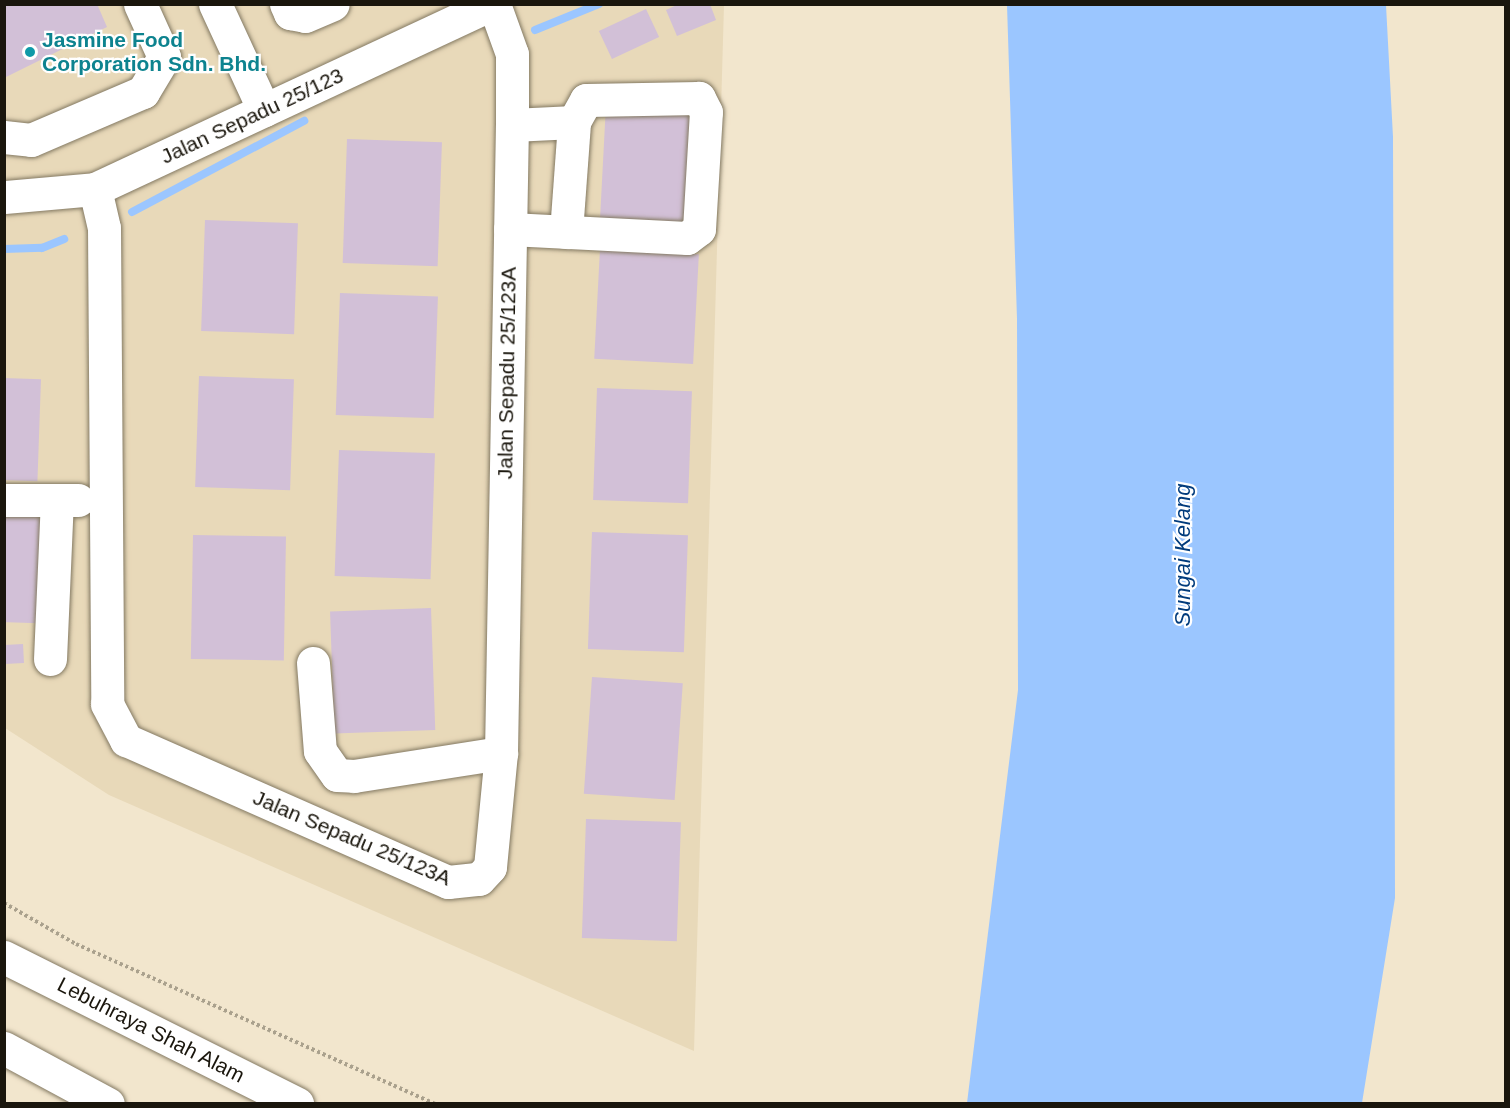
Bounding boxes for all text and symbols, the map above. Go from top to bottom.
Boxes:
place label: Jasmine Food Corporation Sdn. Bhd. [42,27,266,77]
marker: Jasmine Food Corporation Sdn. Bhd. [23,45,37,59]
street label: Jalan Sepadu 25/123 [157,63,347,169]
street label: Jalan Sepadu 25/123A [493,267,521,479]
water label: Sungai Kelang [1170,483,1196,627]
street label: Jalan Sepadu 25/123A [249,785,455,891]
street label: Lebuhraya Shah Alam [53,972,249,1088]

